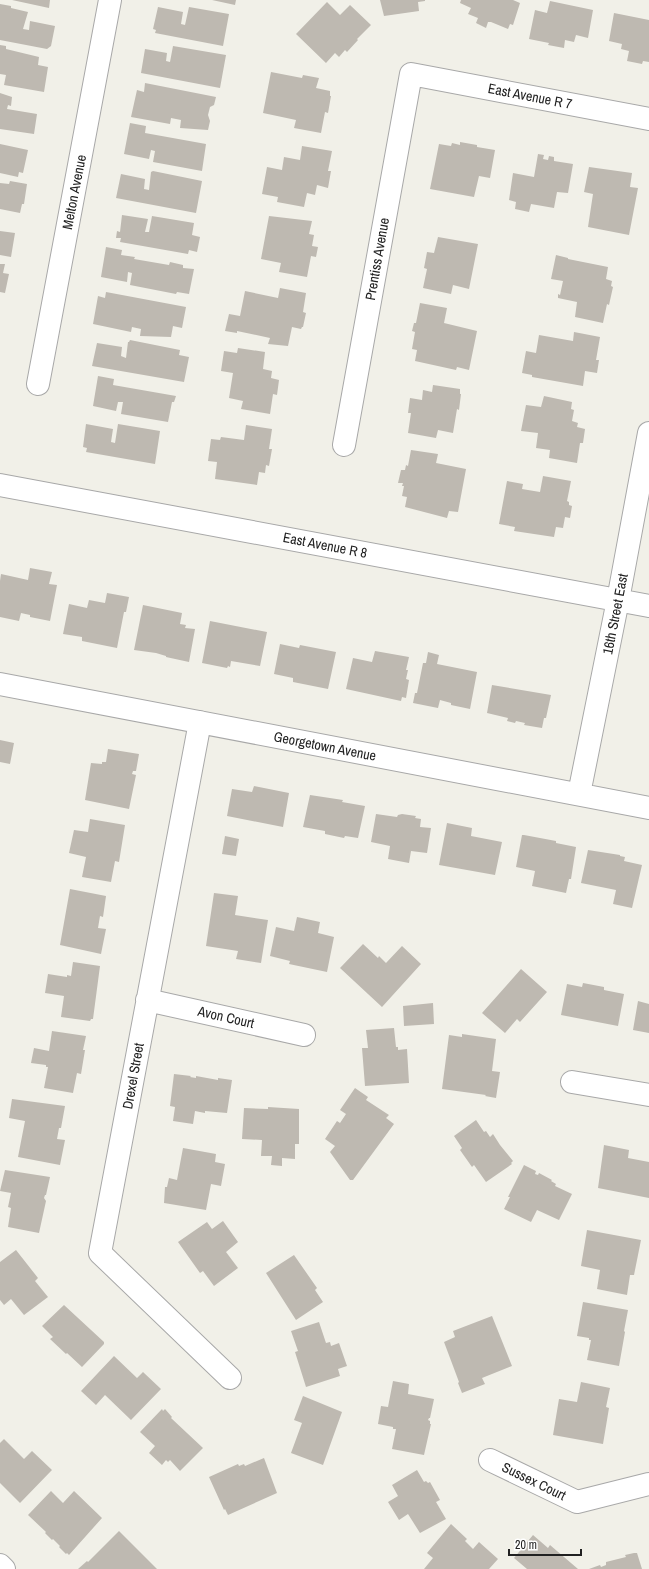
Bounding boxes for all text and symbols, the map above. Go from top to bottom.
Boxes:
street label: East Avenue R 7 [486,79,574,113]
street label: Melton Avenue [58,153,90,231]
street label: Prentiss Avenue [361,216,393,302]
street label: East Avenue R 8 [281,528,369,562]
street label: 16th Street East [598,572,632,656]
street label: Georgetown Avenue [272,727,378,765]
street label: Avon Court [195,1002,256,1032]
street label: Drexel Street [118,1041,148,1111]
street label: Sussex Court [499,1458,569,1504]
scale bar [509,1531,581,1557]
text: 20 m [515,1537,537,1553]

